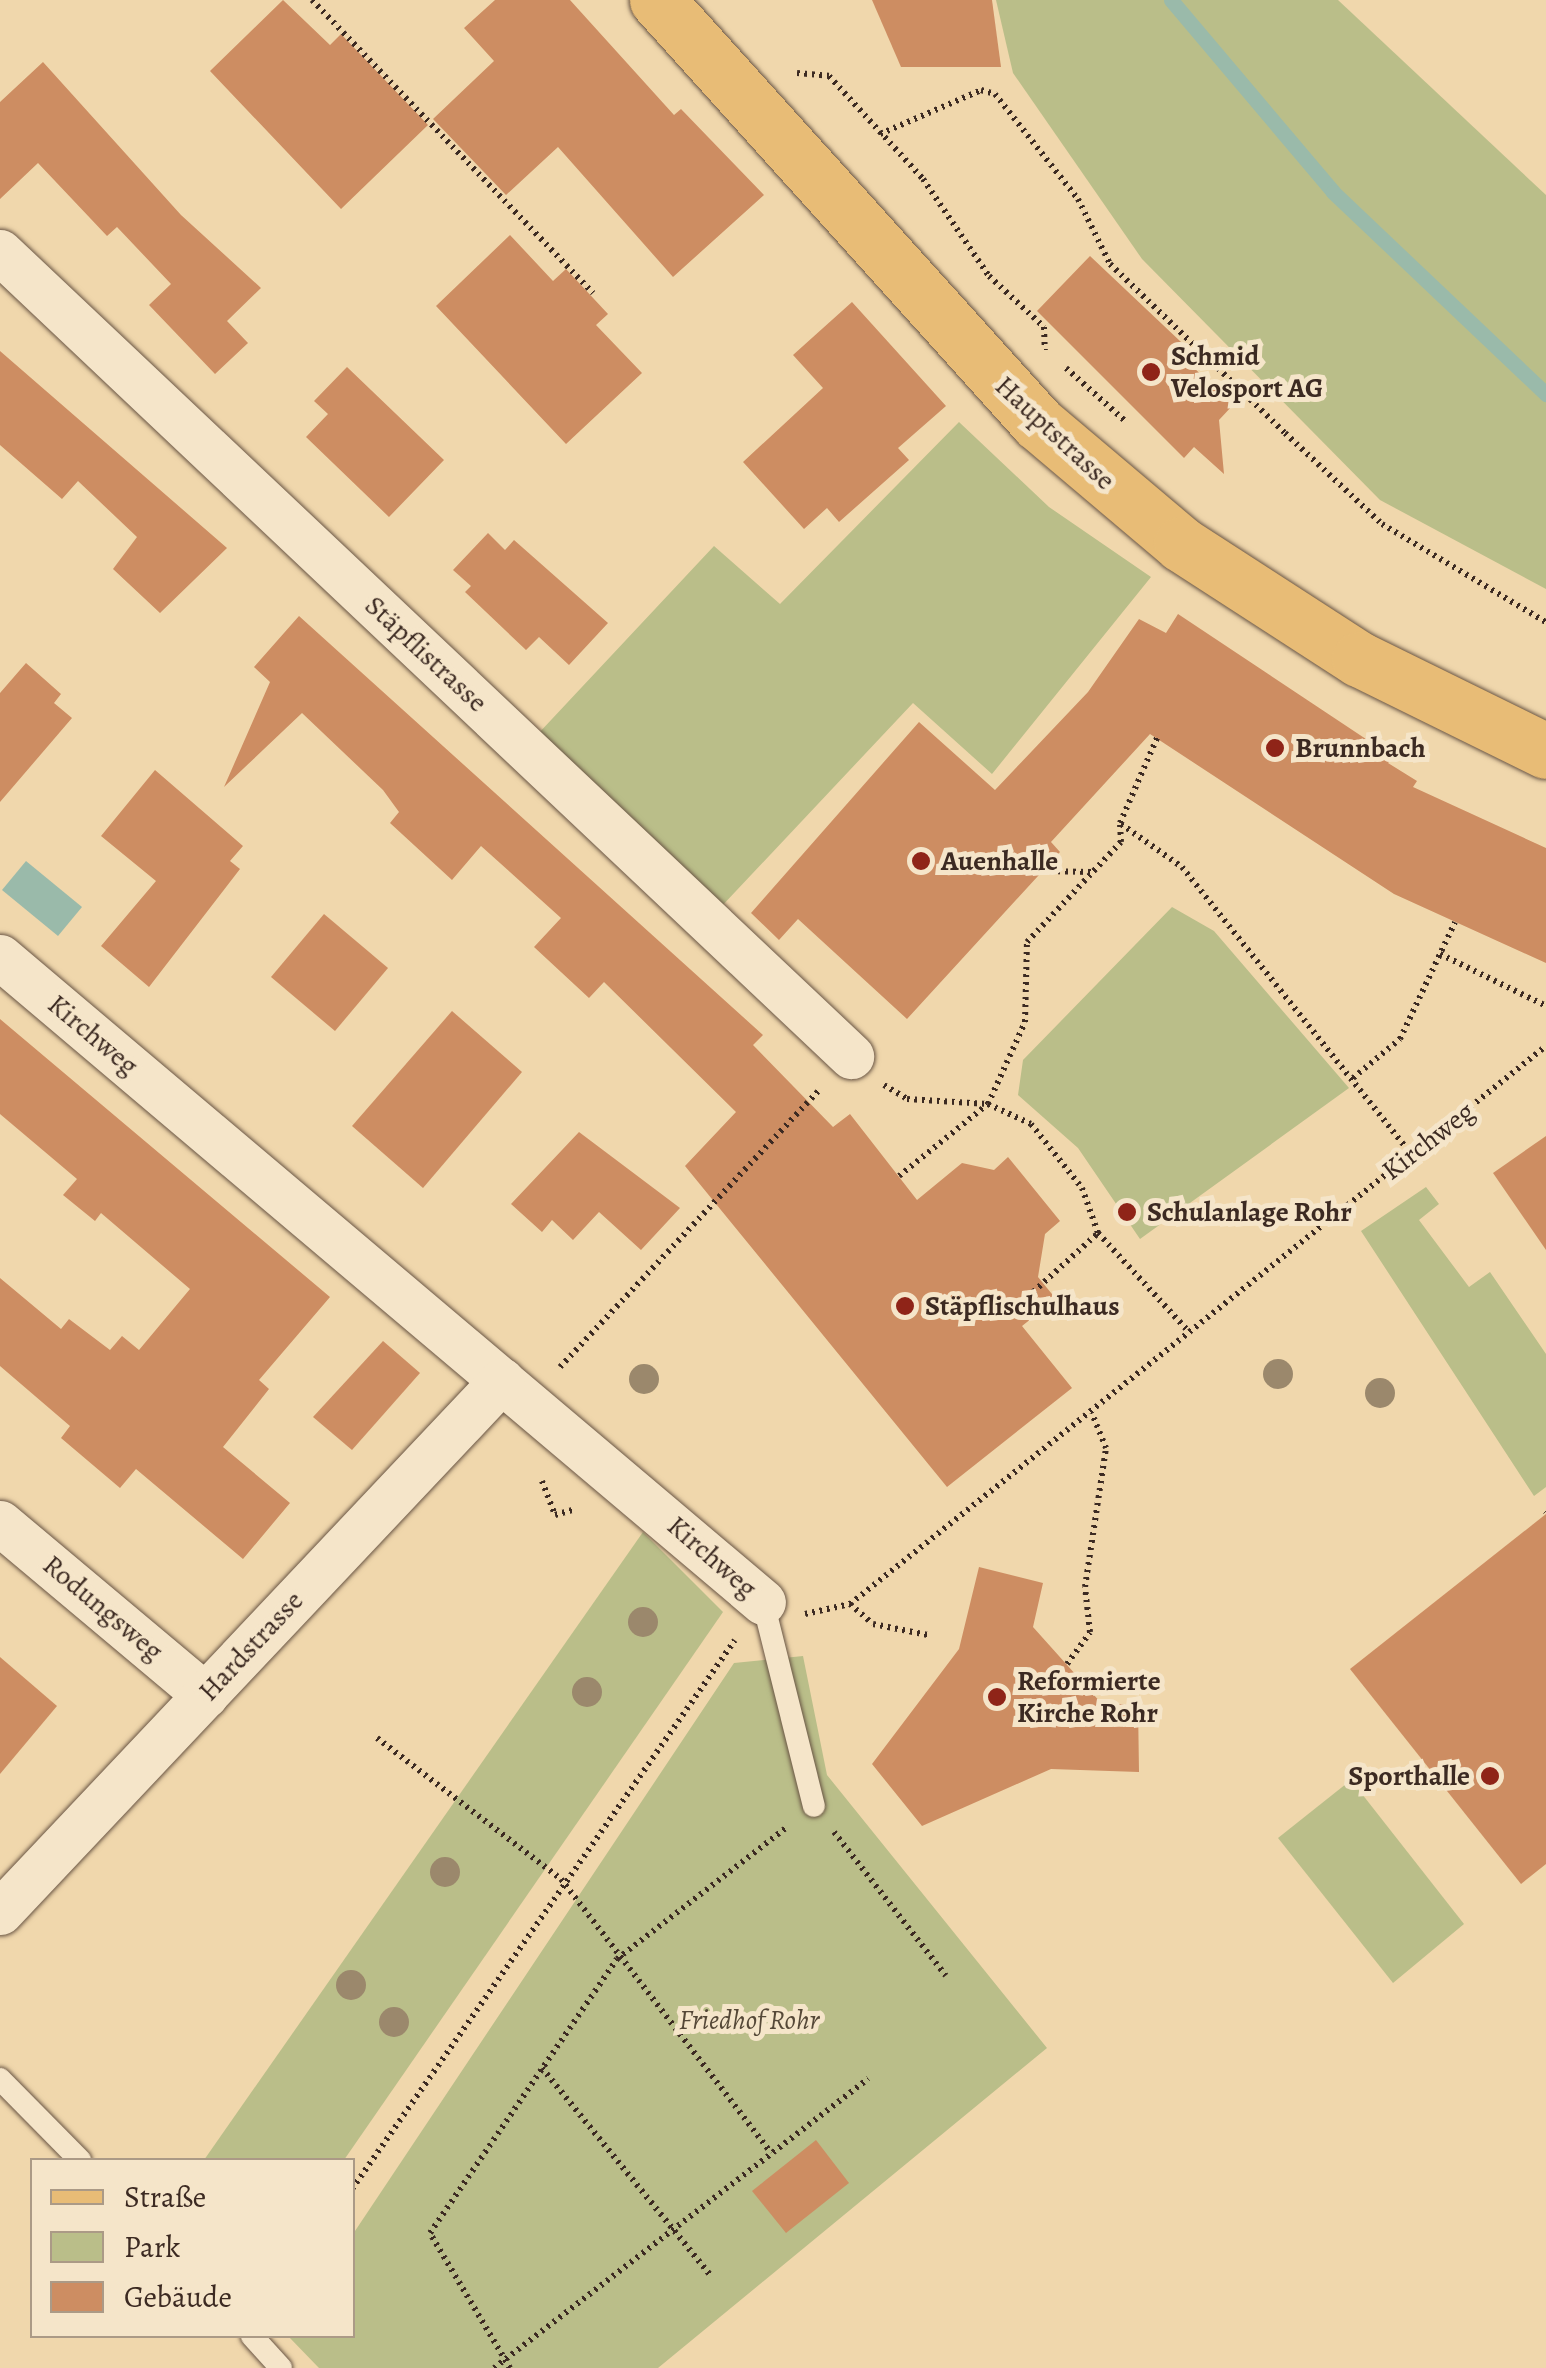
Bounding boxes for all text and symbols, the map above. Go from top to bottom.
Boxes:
place label: Schmid Velosport AG [1171,339,1323,405]
marker: Schmid Velosport AG [1140,361,1162,383]
street label: Hauptstrasse [988,369,1122,497]
street label: Stäpflistrasse [358,589,494,719]
place label: Brunnbach [1295,731,1426,765]
marker: Brunnbach [1264,737,1286,759]
place label: Auenhalle [941,844,1058,878]
marker: Auenhalle [910,850,932,872]
street label: Kirchweg [41,987,145,1083]
street label: Kirchweg [1375,1095,1481,1187]
place label: Schulanlage Rohr [1147,1195,1352,1229]
marker: Schulanlage Rohr [1116,1201,1138,1223]
place label: Stäpflischulhaus [925,1289,1120,1323]
marker: Stäpflischulhaus [894,1295,916,1317]
street label: Kirchweg [660,1509,764,1605]
street label: Rodungsweg [36,1548,170,1668]
street label: Hardstrasse [192,1584,310,1708]
place label: Reformierte Kirche Rohr [1017,1664,1161,1730]
marker: Reformierte Kirche Rohr [986,1686,1008,1708]
place label: Sporthalle [1348,1759,1470,1793]
marker: Sporthalle [1479,1765,1501,1787]
park label: Friedhof Rohr [679,2003,819,2037]
legend [30,2158,355,2338]
text: Straße [124,2177,206,2217]
text: Park [124,2227,180,2267]
text: Gebäude [124,2277,232,2317]

